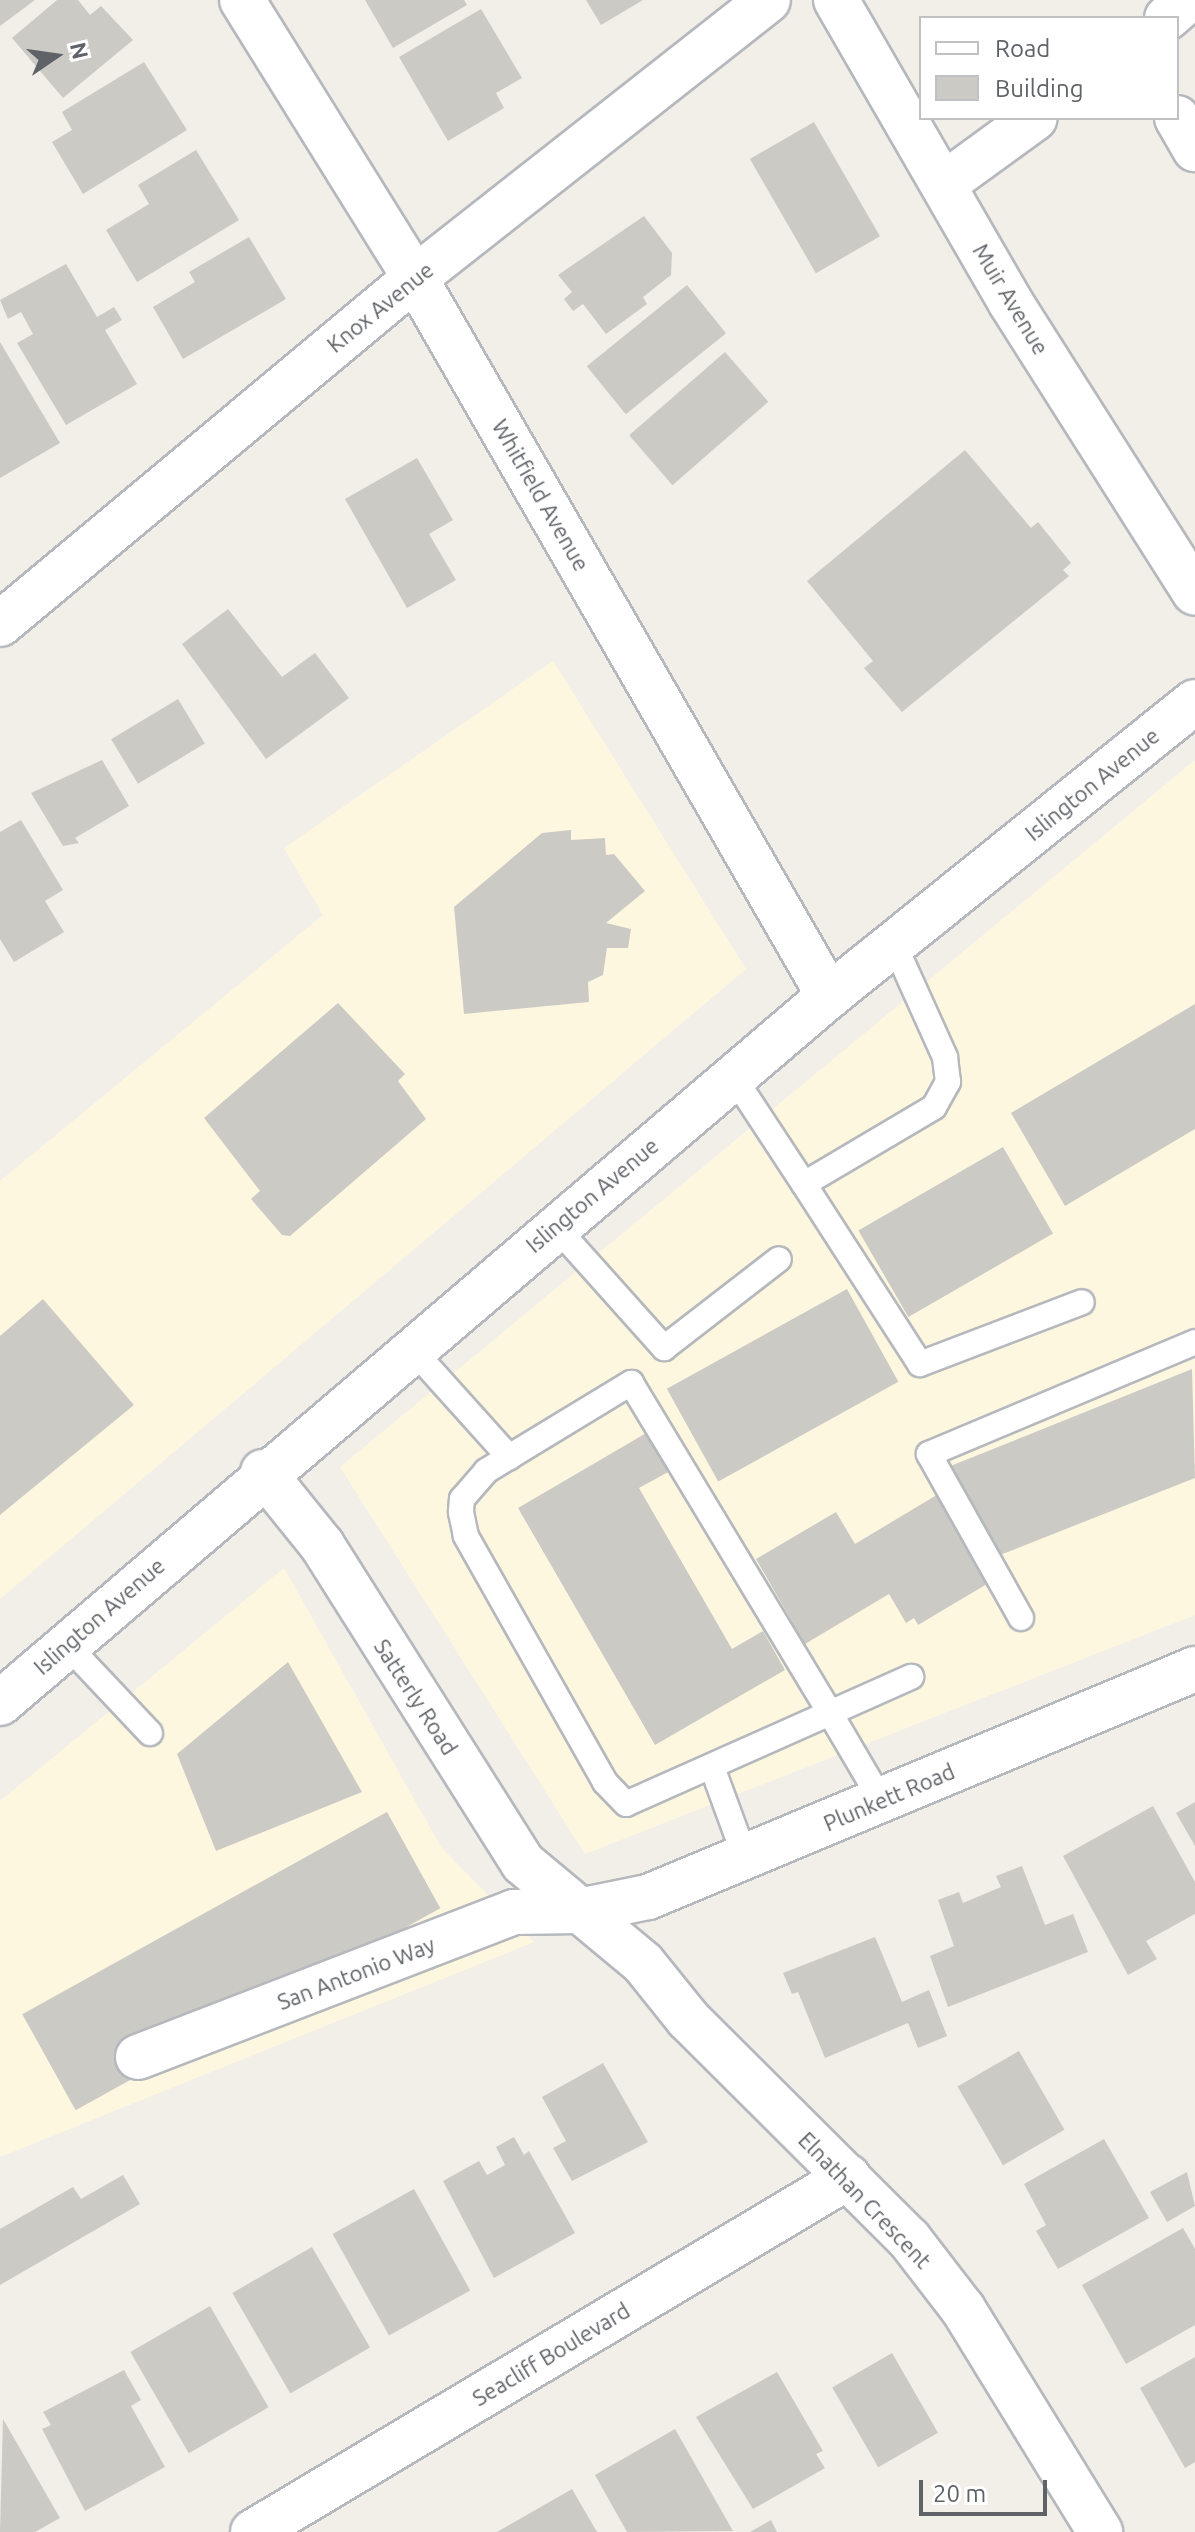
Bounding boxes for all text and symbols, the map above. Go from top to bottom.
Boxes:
north arrow [16,16,96,96]
legend [919,16,1179,120]
text: Road [995,35,1050,62]
text: N [66,40,94,61]
text: Building [995,75,1083,102]
street label: Muir Avenue [968,239,1054,359]
street label: Knox Avenue [322,256,438,358]
street label: Whitfield Avenue [487,415,595,575]
street label: Islington Avenue [1020,722,1164,846]
street label: Islington Avenue [520,1132,664,1258]
street label: Islington Avenue [28,1552,170,1680]
street label: Satterly Road [369,1634,463,1760]
street label: Plunkett Road [819,1758,959,1836]
street label: San Antonio Way [274,1931,438,2015]
street label: Elnathan Crescent [793,2126,937,2274]
street label: Seacliff Boulevard [468,2297,634,2411]
scale bar [923,2464,1051,2514]
text: 20 m [933,2480,986,2507]

